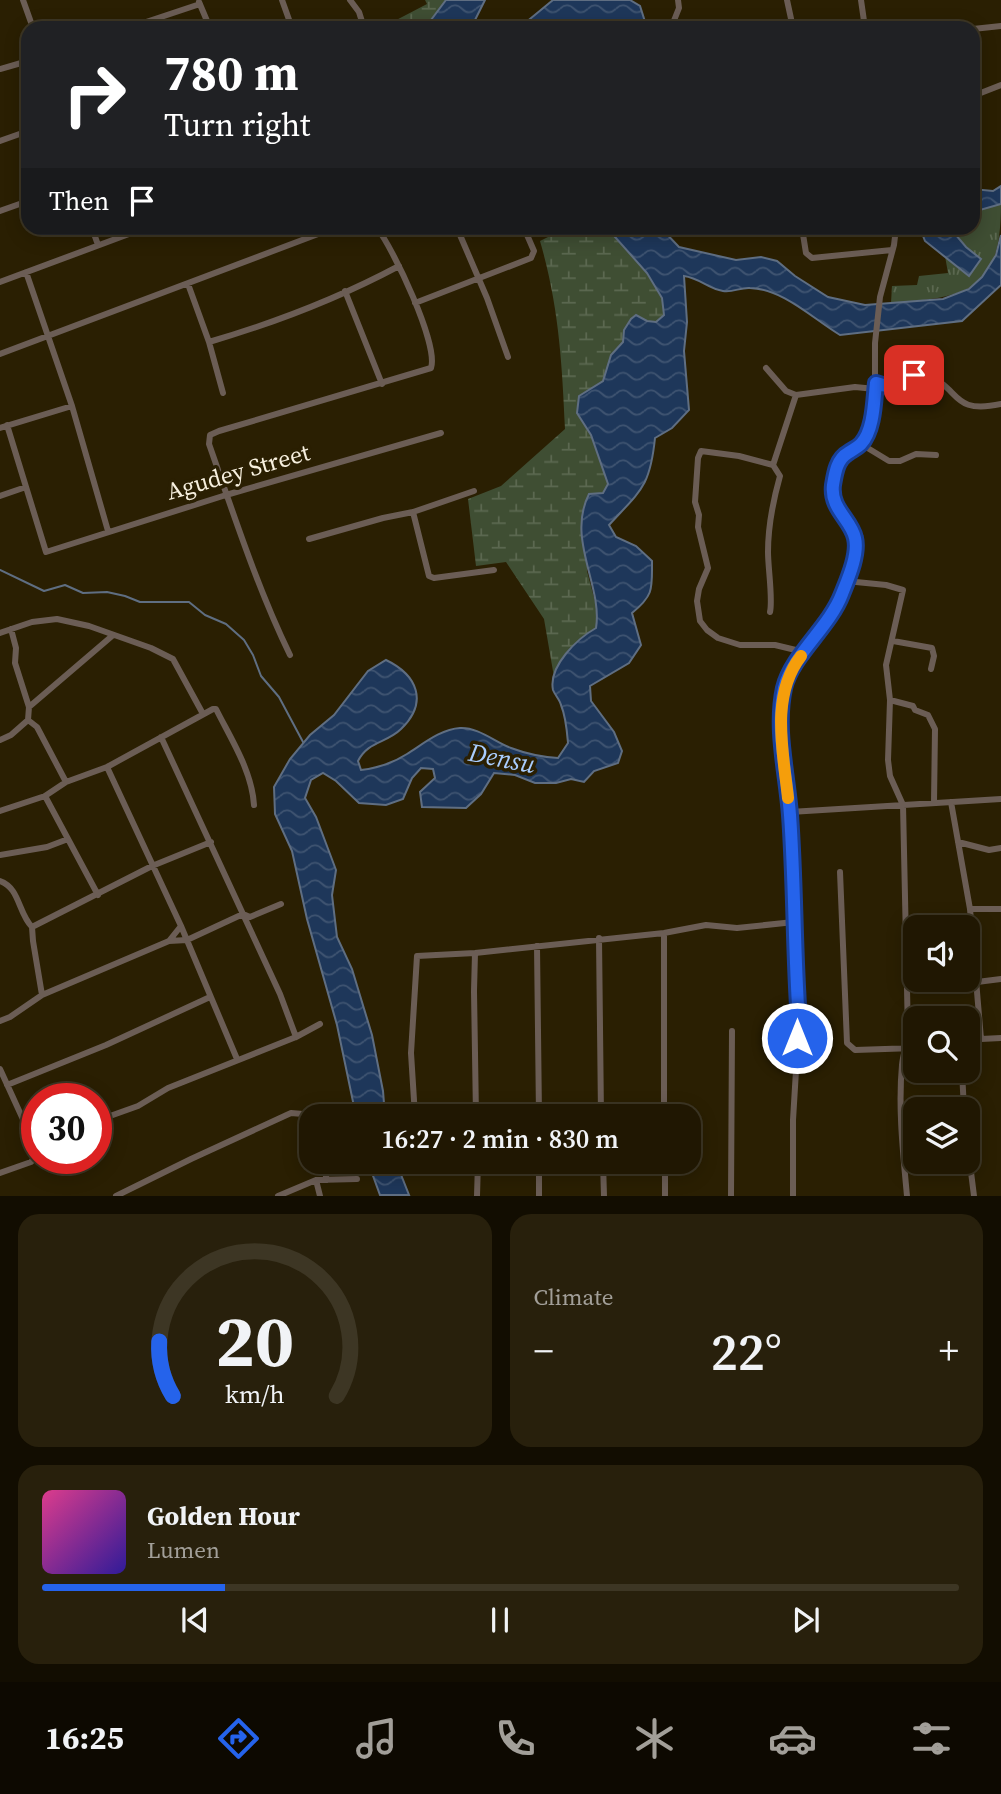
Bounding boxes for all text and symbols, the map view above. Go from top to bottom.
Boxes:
text: 780 m [164,39,299,106]
icon: right [49,49,140,140]
text: Turn right [164,103,310,147]
icon: arrive [123,182,161,220]
text: Then [49,183,109,219]
pin [884,345,944,405]
icon: arrive [895,356,933,394]
street label: Agudey Street [162,435,314,508]
water label: Densu [464,734,539,782]
map controls [903,915,980,1174]
button: sound [903,915,980,992]
position arrow [760,1001,834,1075]
button: search [903,1006,980,1083]
speed limit sign: 30 [21,1083,112,1174]
button: layers [903,1097,980,1174]
text: 16:27 · 2 min · 830 m [381,1121,619,1157]
text: Climate [534,1281,613,1313]
text: 20 [215,1292,294,1391]
text: 22° [711,1316,782,1387]
text: − [534,1325,554,1377]
text: + [939,1325,959,1377]
text: km/h [225,1377,285,1411]
text: Golden Hour [147,1498,300,1534]
text: Lumen [147,1534,220,1566]
icon: previous [176,1601,214,1639]
icon: pause [481,1601,519,1639]
icon: next [787,1601,825,1639]
icon: directions [214,1714,263,1763]
icon: music [352,1714,401,1763]
icon: phone [491,1714,540,1763]
icon: climate [630,1714,679,1763]
icon: car [768,1714,817,1763]
icon: filters [907,1714,956,1763]
text: 16:25 [45,1716,124,1760]

